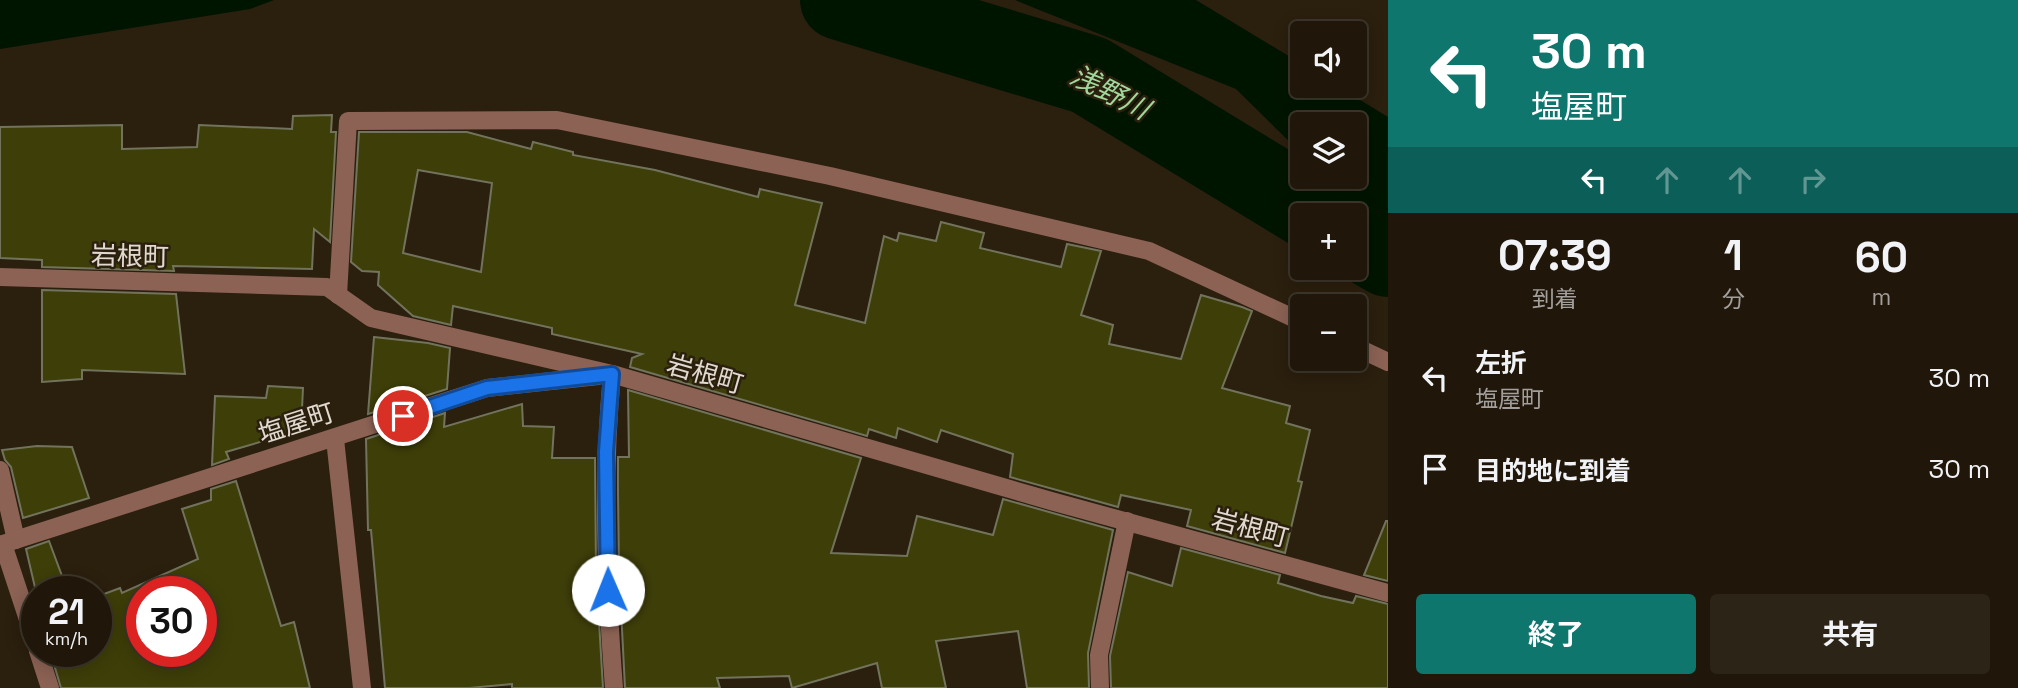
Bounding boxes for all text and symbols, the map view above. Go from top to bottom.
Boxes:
text: 30 m [1531,20,1647,82]
map controls [1290,21,1367,371]
button: sound [1290,21,1367,98]
icon: left [1416,28,1507,119]
water label: 浅野川 [1064,57,1158,128]
text: 塩屋町 [1531,87,1627,127]
button: layers [1290,112,1367,189]
icon: left [1575,161,1613,199]
icon: ahead [1648,161,1686,199]
icon: ahead [1721,161,1759,199]
icon: right [1794,161,1832,199]
button: + [1290,203,1367,280]
text: 07:39 [1498,229,1612,282]
text: 1 [1724,229,1743,282]
text: 60 [1855,231,1908,284]
street label: 岩根町 [91,238,169,274]
text: m [1871,282,1891,312]
text: 到着 [1532,284,1578,314]
text: 分 [1722,284,1745,314]
button: − [1290,294,1367,371]
text: 左折 [1475,346,1527,380]
street label: 岩根町 [663,347,747,401]
icon: left [1416,359,1454,397]
text: 30 m [1929,361,1990,395]
text: 塩屋町 [1475,384,1544,414]
pin [373,386,433,446]
street label: 塩屋町 [254,395,338,451]
icon: arrive [384,397,422,435]
icon: arrive [1416,450,1454,488]
text: 30 m [1929,452,1990,486]
text: 目的地に到着 [1475,454,1631,488]
street label: 岩根町 [1208,501,1292,555]
position arrow [571,553,645,627]
speed limit sign: 30 [126,576,217,667]
text: 21 [48,590,85,634]
button: 終了 [1416,594,1696,674]
button: 共有 [1710,594,1990,674]
text: km/h [45,627,88,650]

